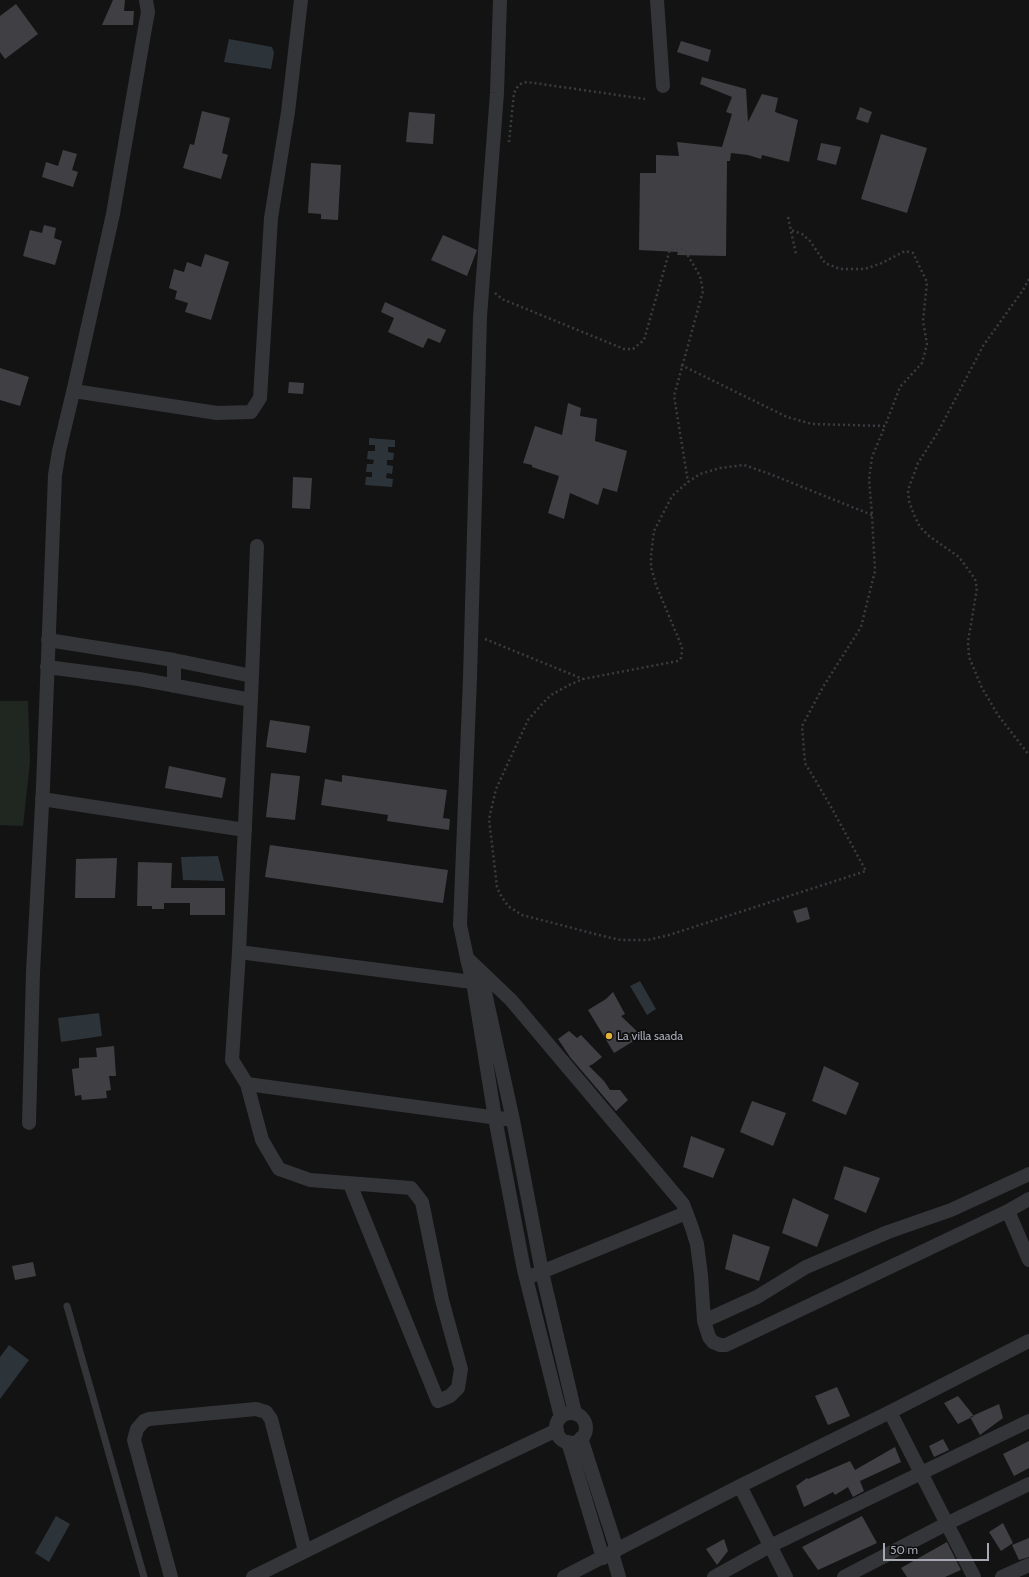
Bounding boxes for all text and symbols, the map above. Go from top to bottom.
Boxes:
place label: La villa saada [617,1029,683,1043]
marker: La villa saada [604,1031,614,1041]
scale bar [885,1535,991,1561]
text: 50 m [890,1542,918,1557]

